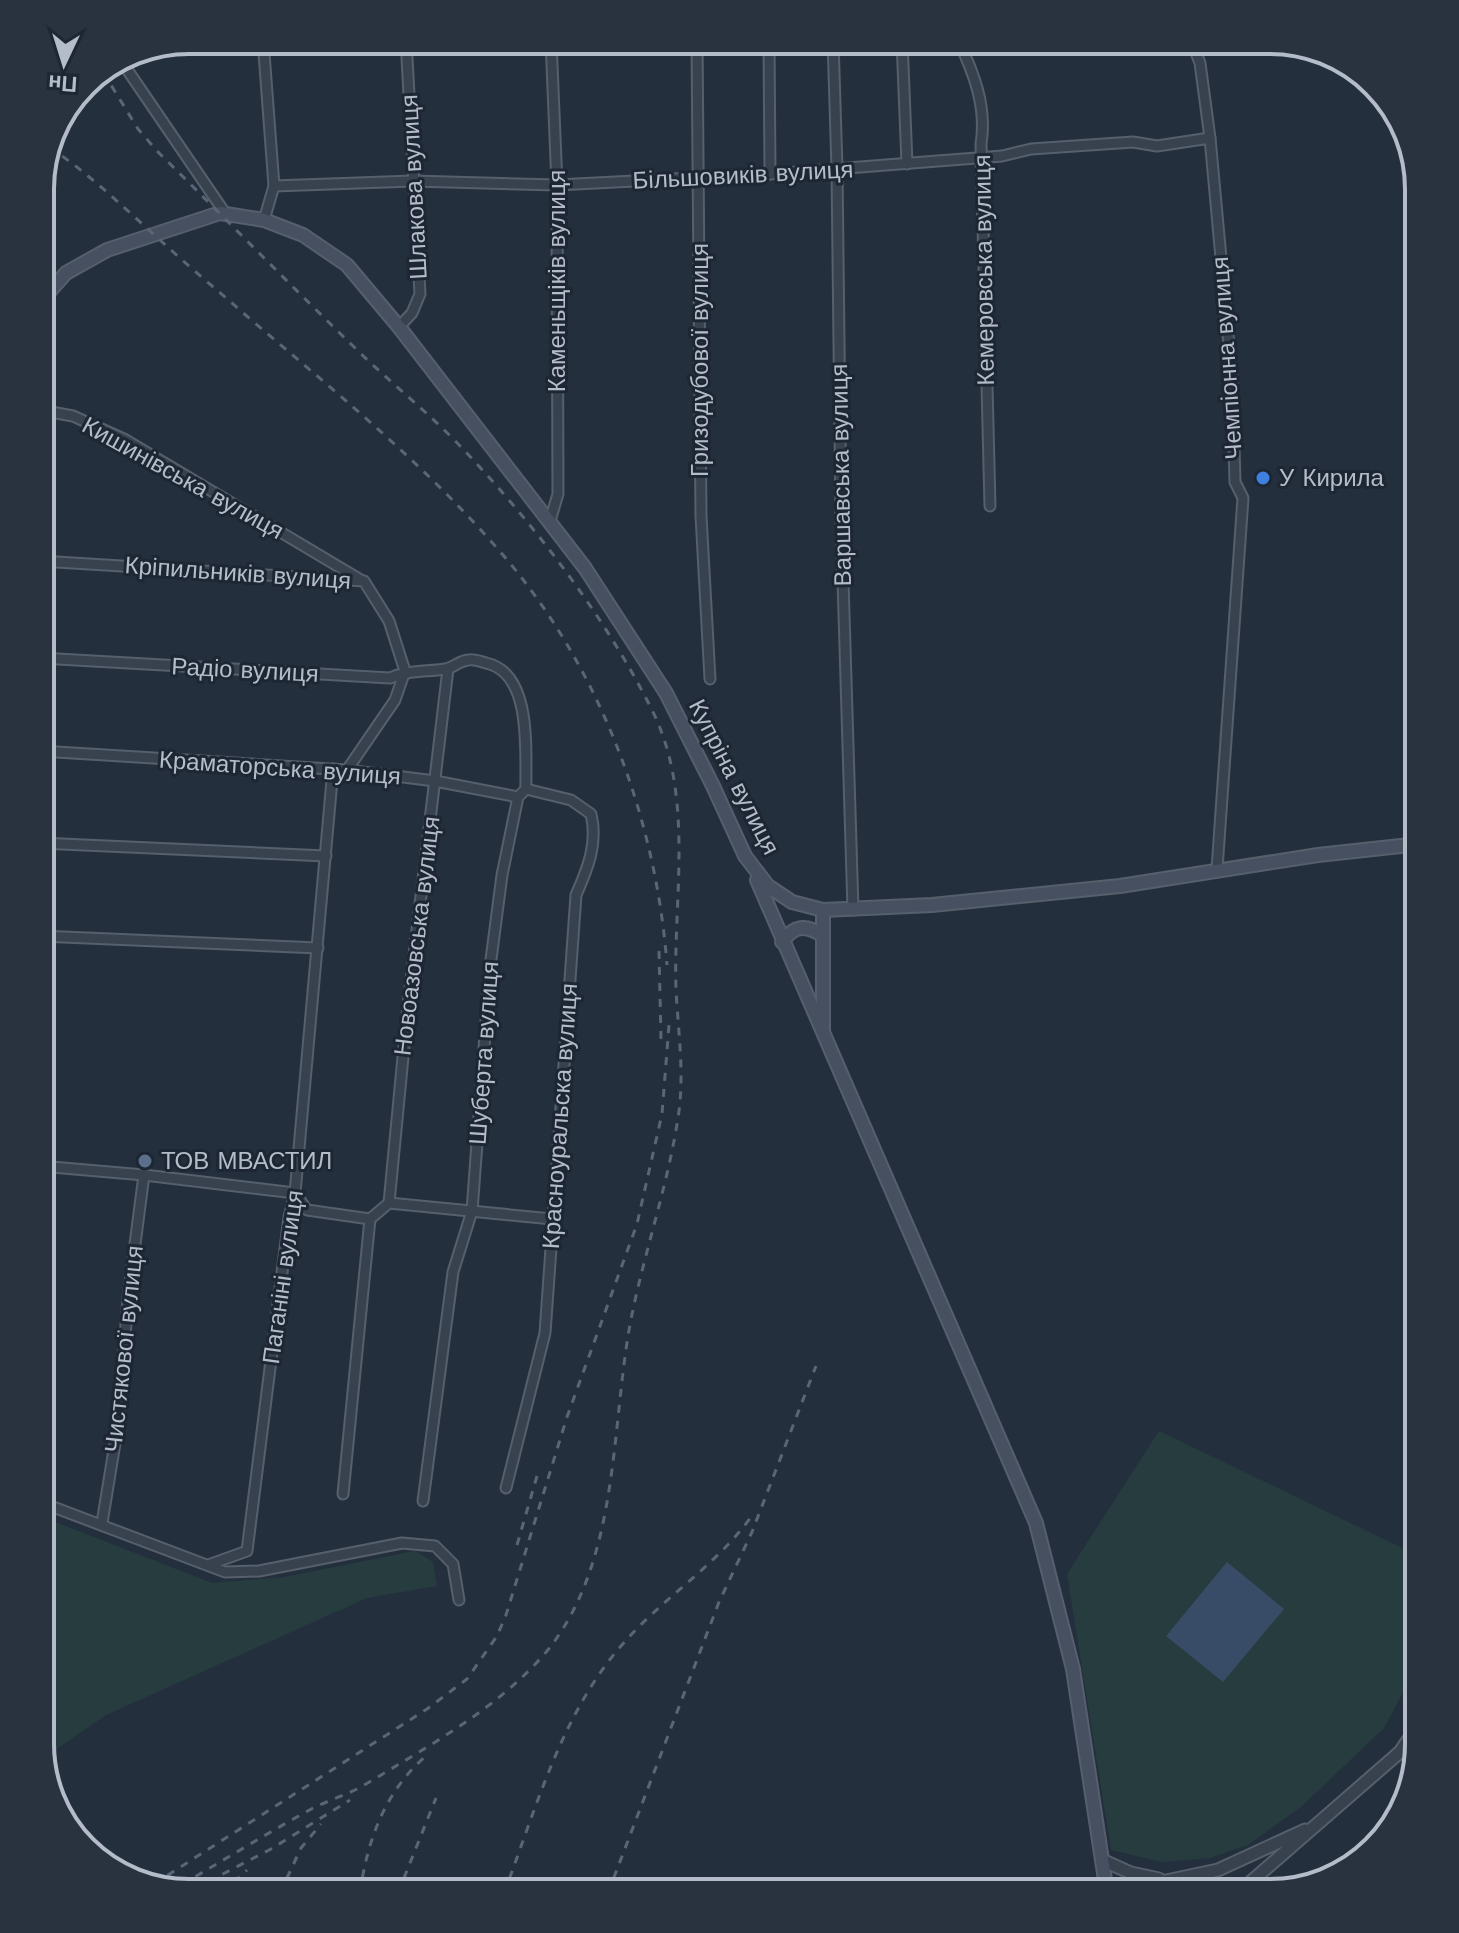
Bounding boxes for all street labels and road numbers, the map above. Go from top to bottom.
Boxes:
street label: Шлакова вулиця [395,94,433,280]
street label: Кемеровська вулиця [968,154,1000,386]
street label: Більшовиків вулиця [632,155,854,195]
street label: Каменьщіків вулиця [543,170,571,392]
street label: Гризодубової вулиця [686,243,714,477]
street label: Чемпіонна вулиця [1206,256,1248,460]
street label: Варшавська вулиця [825,363,857,587]
street label: Кишинівська вулиця [77,411,289,545]
street label: Кріпильників вулиця [124,551,352,595]
street label: Радіо вулиця [171,652,319,688]
street label: Купріна вулиця [683,695,785,859]
street label: Краматорська вулиця [158,746,402,790]
street label: Новоазовська вулиця [388,815,446,1057]
street label: Шуберта вулиця [464,960,504,1146]
street label: Красноуральска вулиця [537,982,583,1250]
street label: Паганіні вулиця [257,1188,309,1366]
street label: Чистякової вулиця [99,1244,149,1454]

